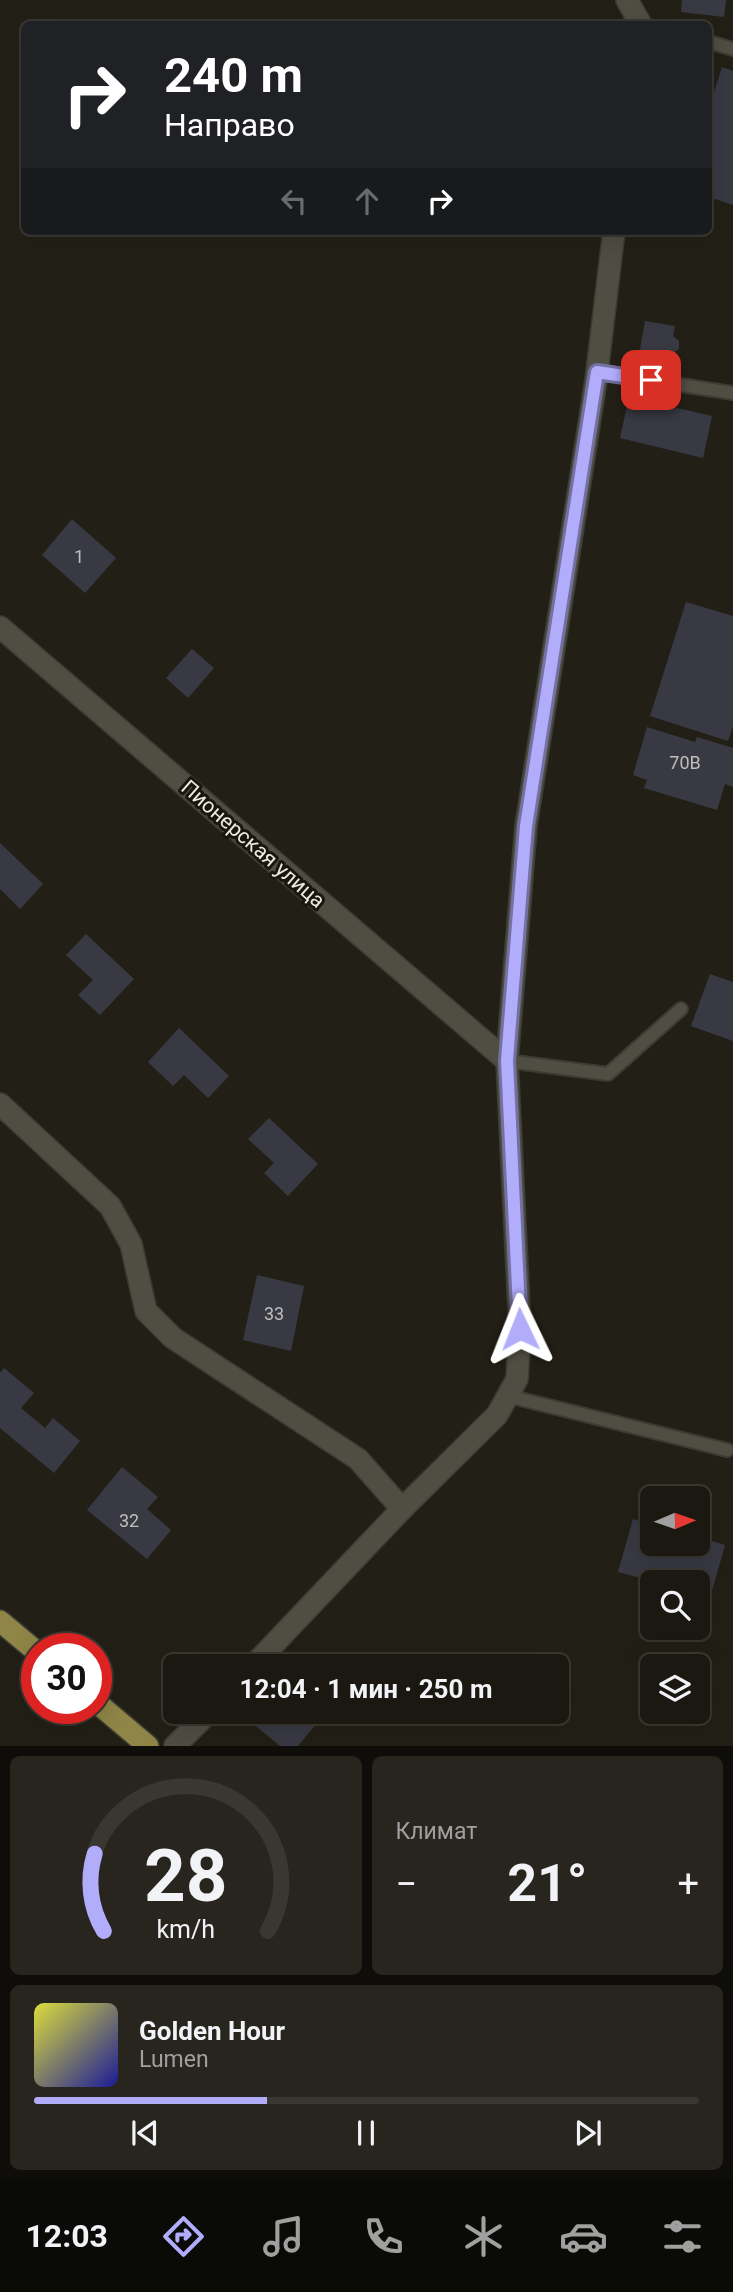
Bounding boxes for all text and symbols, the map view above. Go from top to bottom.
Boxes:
text: 240 m [164,47,303,104]
icon: right [49,49,140,140]
text: Направо [164,106,295,144]
icon: left [275,182,313,220]
icon: ahead [348,182,386,220]
icon: right [421,182,459,220]
pin [621,350,681,410]
icon: arrive [632,361,670,399]
house number: 1 [74,546,84,567]
house number: 70В [669,752,701,773]
street label: Пионерская улица [176,775,330,913]
position arrow [483,1292,557,1366]
house number: 33 [264,1303,284,1324]
north arrow [640,1486,710,1556]
map controls [640,1486,710,1724]
house number: 32 [119,1510,139,1531]
button: search [640,1570,710,1640]
speed limit sign: 30 [21,1633,112,1724]
button: layers [640,1654,710,1724]
text: 12:04 · 1 мин · 250 m [240,1674,492,1704]
text: Климат [396,1818,477,1845]
text: 28 [144,1834,228,1920]
text: 21° [507,1853,587,1914]
text: − [396,1862,417,1906]
text: + [677,1862,699,1906]
text: km/h [156,1915,215,1944]
text: Golden Hour [139,2016,285,2046]
text: Lumen [139,2046,209,2073]
icon: previous [126,2114,164,2152]
icon: pause [347,2114,385,2152]
icon: next [569,2114,607,2152]
icon: directions [159,2212,208,2261]
icon: music [259,2212,308,2261]
icon: phone [359,2212,408,2261]
icon: climate [459,2212,508,2261]
icon: car [559,2212,608,2261]
icon: filters [658,2212,707,2261]
text: 12:03 [25,2217,108,2255]

